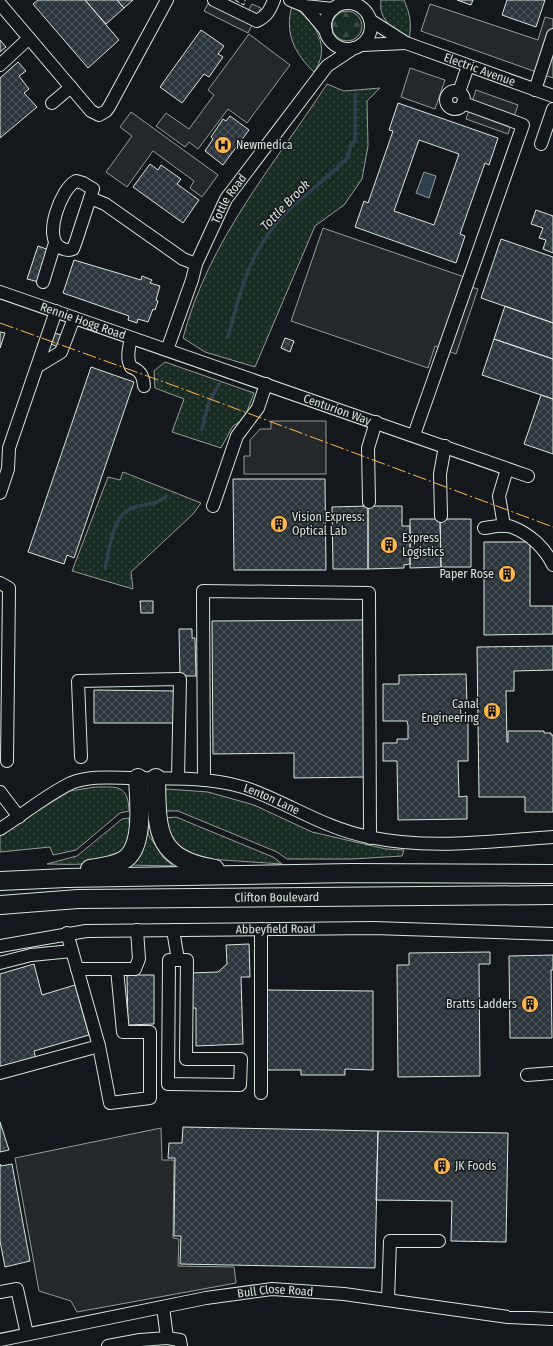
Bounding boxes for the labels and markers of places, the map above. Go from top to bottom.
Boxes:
hospital icon: Newmedica [213,135,233,155]
place label: Newmedica [236,138,293,152]
place label: Vision Express: Optical Lab [292,510,365,538]
building icon: Vision Express: Optical Lab [269,514,289,534]
place label: Express Logistics [402,531,444,559]
building icon: Express Logistics [379,535,399,555]
building icon: Paper Rose [497,564,517,584]
place label: Paper Rose [439,567,494,581]
place label: Canal Engineering [421,697,479,725]
building icon: Canal Engineering [482,701,502,721]
building icon: Bratts Ladders [520,994,540,1014]
place label: Bratts Ladders [446,997,517,1011]
building icon: JK Foods [432,1156,452,1176]
place label: JK Foods [455,1159,496,1173]

